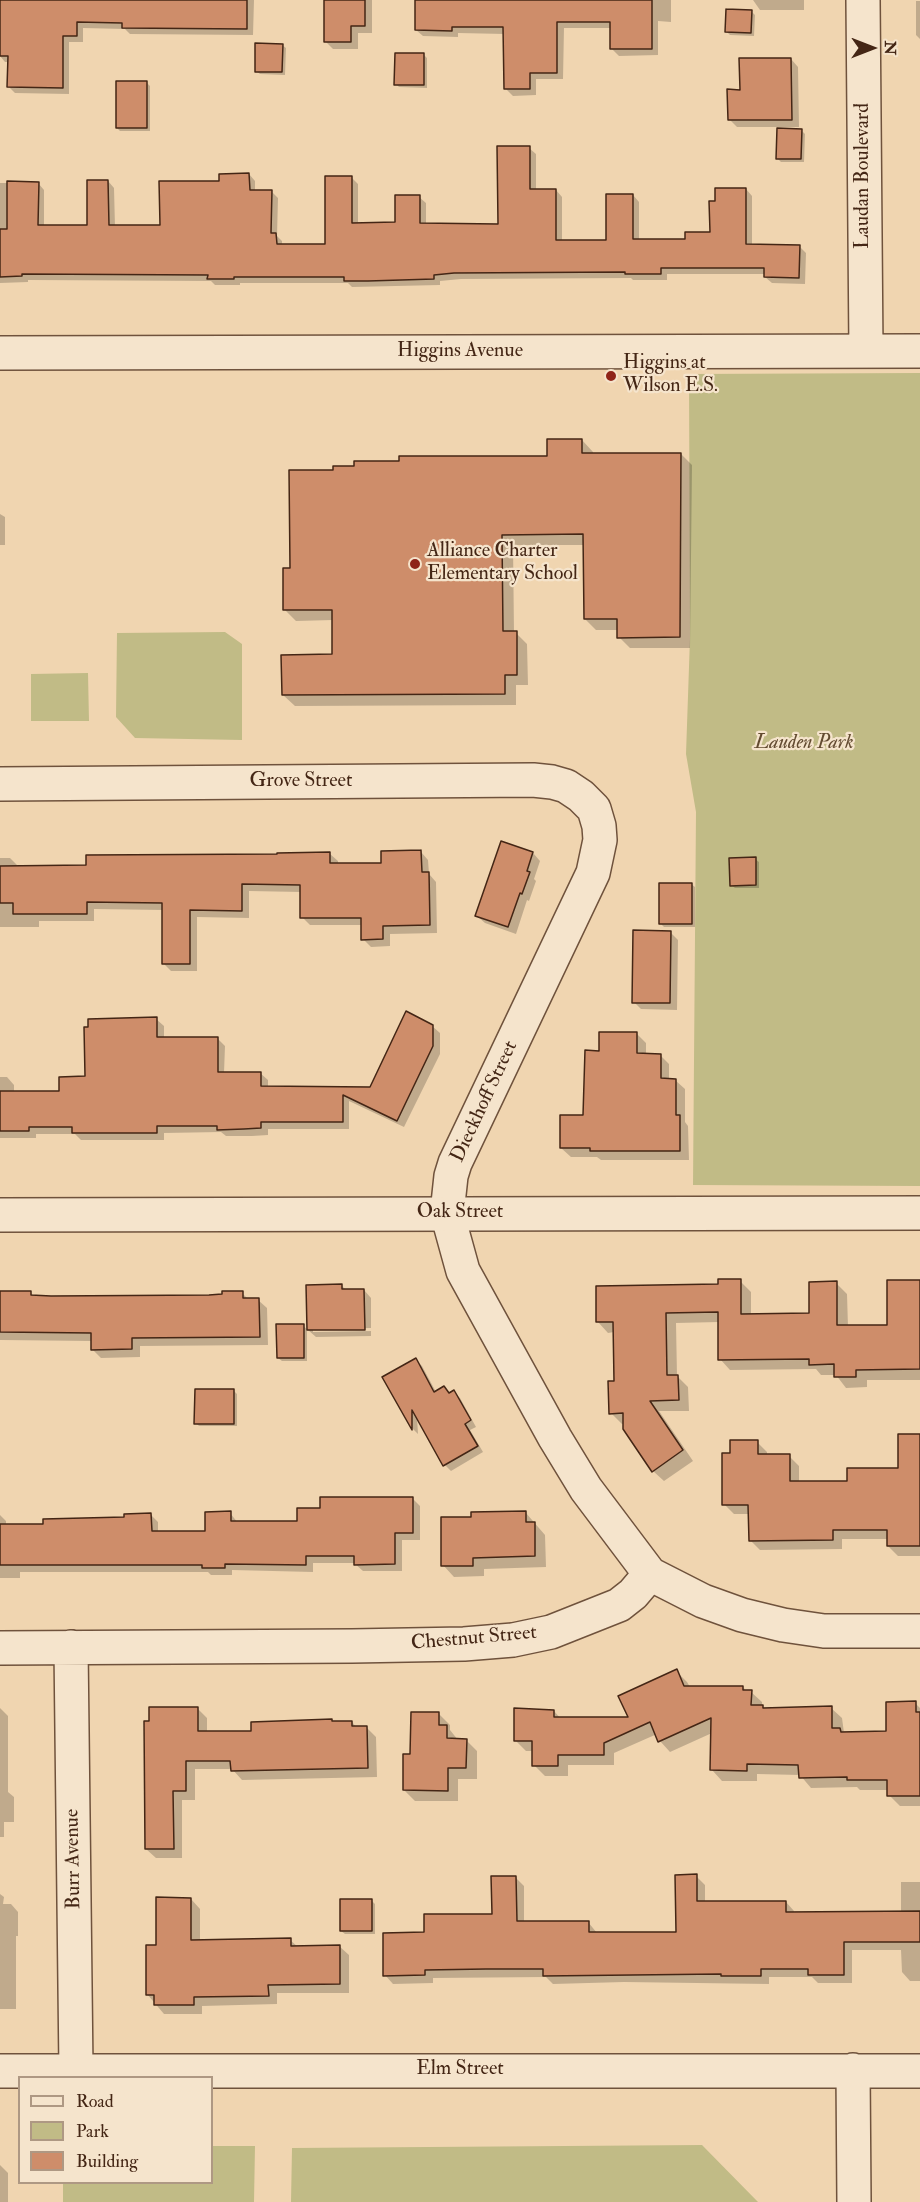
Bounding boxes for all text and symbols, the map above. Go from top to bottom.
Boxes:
north arrow [842,18,902,78]
text: N [880,41,900,55]
street label: Laudan Boulevard [852,103,876,249]
street label: Higgins Avenue [397,340,523,364]
place label: Higgins at Wilson E.S. [623,352,718,399]
marker: Higgins at Wilson E.S. [604,369,618,383]
place label: Alliance Charter Elementary School [427,540,578,587]
marker: Alliance Charter Elementary School [408,557,422,571]
park label: Lauden Park [754,732,854,756]
street label: Grove Street [250,770,352,794]
street label: Dieckhoff Street [446,1037,524,1167]
street label: Oak Street [417,1201,503,1225]
street label: Chestnut Street [410,1622,538,1656]
street label: Burr Avenue [61,1809,87,1909]
street label: Elm Street [416,2058,504,2082]
legend [18,2076,213,2184]
text: Road [76,2090,114,2113]
text: Park [76,2120,109,2143]
text: Building [76,2150,138,2173]

